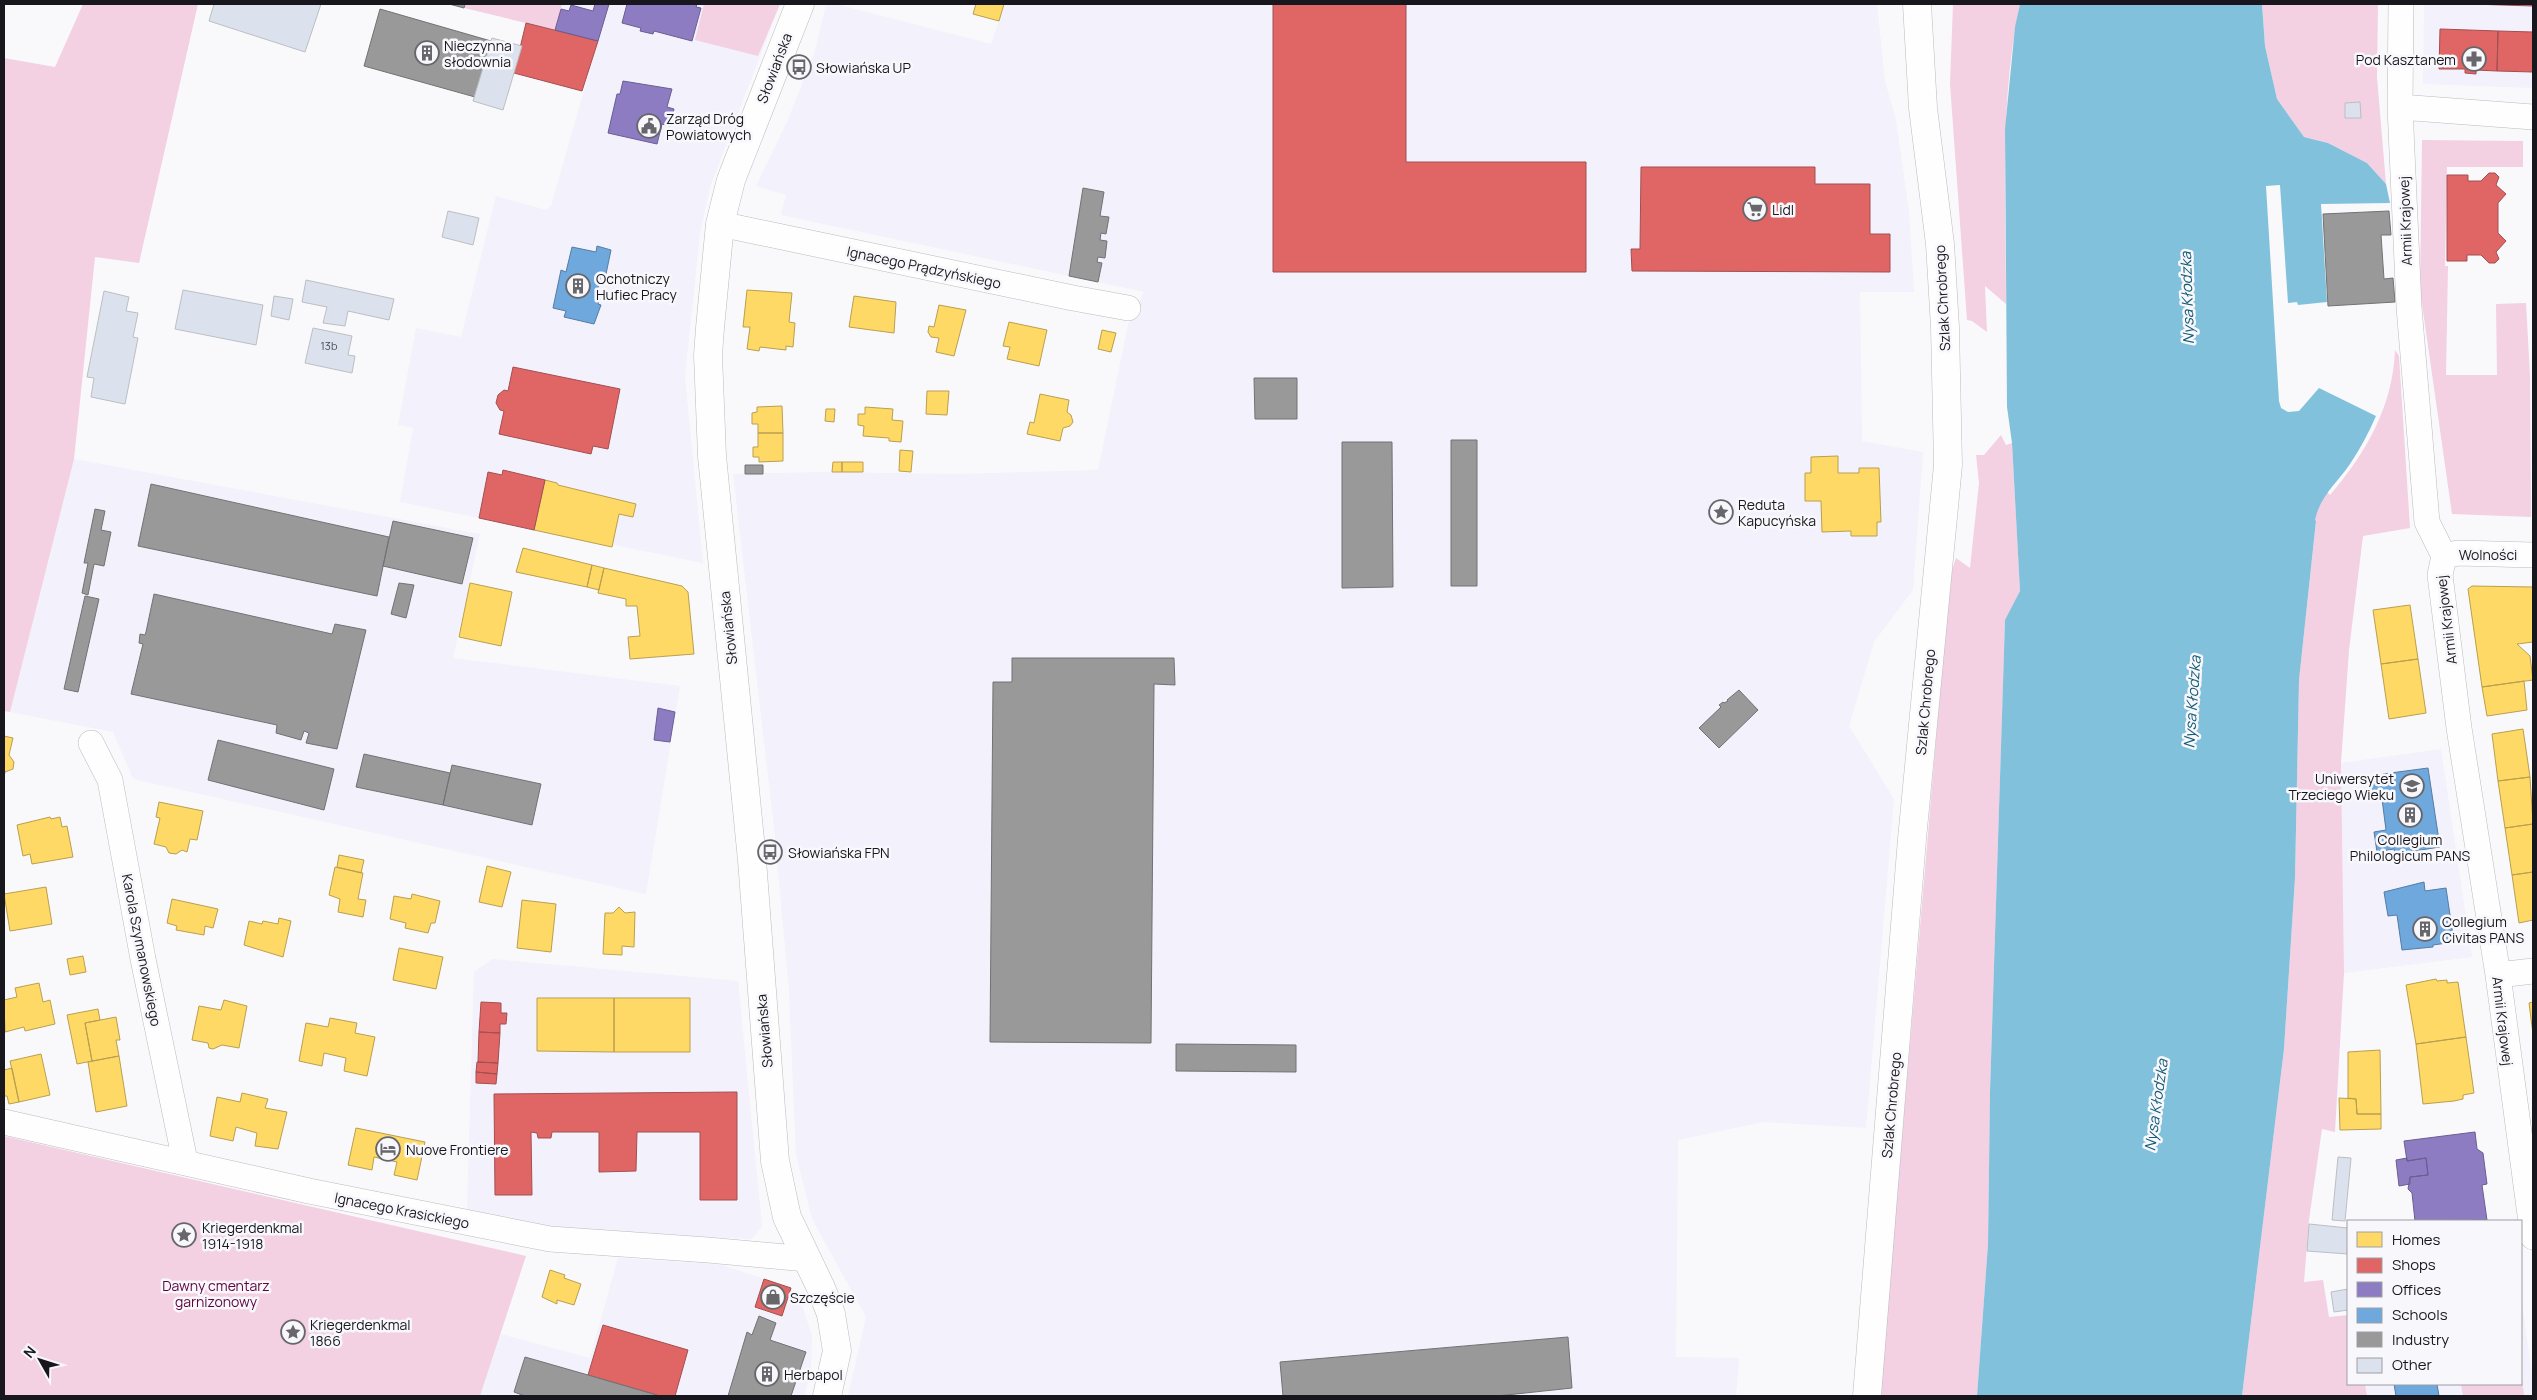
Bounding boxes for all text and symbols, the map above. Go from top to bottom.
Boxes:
street label: Słowiańska [752,30,796,106]
place label: Nieczynna słodownia [444,36,512,71]
building icon: Nieczynna słodownia [414,40,440,66]
pharmacy icon: Pod Kasztanem [2461,46,2487,72]
place label: Pod Kasztanem [2356,50,2456,69]
bus stop icon: Słowiańska UP [786,54,812,80]
place label: Słowiańska UP [816,58,911,77]
place label: Zarząd Dróg Powiatowych [666,109,751,144]
public building icon: Zarząd Dróg Powiatowych [636,113,662,139]
street label: Armii Krajowej [2394,176,2416,266]
supermarket icon: Lidl [1742,196,1768,222]
place label: Lidl [1772,200,1794,219]
street label: Ignacego Prądzyńskiego [845,241,1003,293]
street label: Szlak Chrobrego [1930,244,1954,352]
water label: Nysa Kłodzka [2175,251,2199,345]
place label: Ochotniczy Hufiec Pracy [596,269,678,304]
building icon: Ochotniczy Hufiec Pracy [565,273,591,299]
house number: 13b [321,338,338,353]
place label: Reduta Kapucyńska [1738,495,1816,530]
place icon: Reduta Kapucyńska [1708,499,1734,525]
street label: Wolności [2459,545,2517,564]
street label: Armii Krajowej [2431,574,2461,666]
street label: Słowiańska [715,590,741,666]
street label: Szlak Chrobrego [1911,648,1939,756]
water label: Nysa Kłodzka [2178,654,2206,749]
place label: Uniwersytet Trzeciego Wieku [2288,769,2394,804]
school or university icon: Uniwersytet Trzeciego Wieku [2399,773,2425,799]
building icon: Collegium Philologicum PANS [2397,802,2423,828]
place label: Collegium Philologicum PANS [2350,830,2471,865]
bus stop icon: Słowiańska FPN [757,839,783,865]
place label: Słowiańska FPN [788,843,890,862]
street label: Karola Szymanowskiego [118,872,166,1028]
place label: Collegium Civitas PANS [2442,912,2524,947]
building icon: Collegium Civitas PANS [2412,916,2438,942]
street label: Armii Krajowej [2488,975,2518,1067]
street label: Słowiańska [751,993,777,1069]
street label: Szlak Chrobrego [1877,1051,1905,1159]
water label: Nysa Kłodzka [2139,1057,2173,1152]
hotel icon: Nuove Frontiere [375,1136,401,1162]
place label: Nuove Frontiere [406,1140,508,1159]
street label: Ignacego Krasickiego [333,1188,471,1232]
place label: Kriegerdenkmal 1914-1918 [202,1218,303,1253]
legend [2347,1220,2522,1385]
place icon: Kriegerdenkmal 1914-1918 [171,1222,197,1248]
text: Homes [2392,1229,2441,1250]
text: Shops [2392,1254,2436,1275]
park label: Dawny cmentarz garnizonowy [162,1276,270,1311]
text: Offices [2392,1279,2441,1300]
shop icon: Szczęście [760,1284,786,1310]
place label: Szczęście [790,1288,855,1307]
text: Schools [2392,1304,2448,1325]
place label: Kriegerdenkmal 1866 [310,1315,411,1350]
place icon: Kriegerdenkmal 1866 [280,1319,306,1345]
text: Industry [2392,1329,2449,1350]
north arrow [15,1335,65,1385]
text: N [19,1342,40,1361]
text: Other [2392,1354,2433,1375]
building icon: Herbapol [754,1361,780,1387]
place label: Herbapol [784,1365,843,1384]

